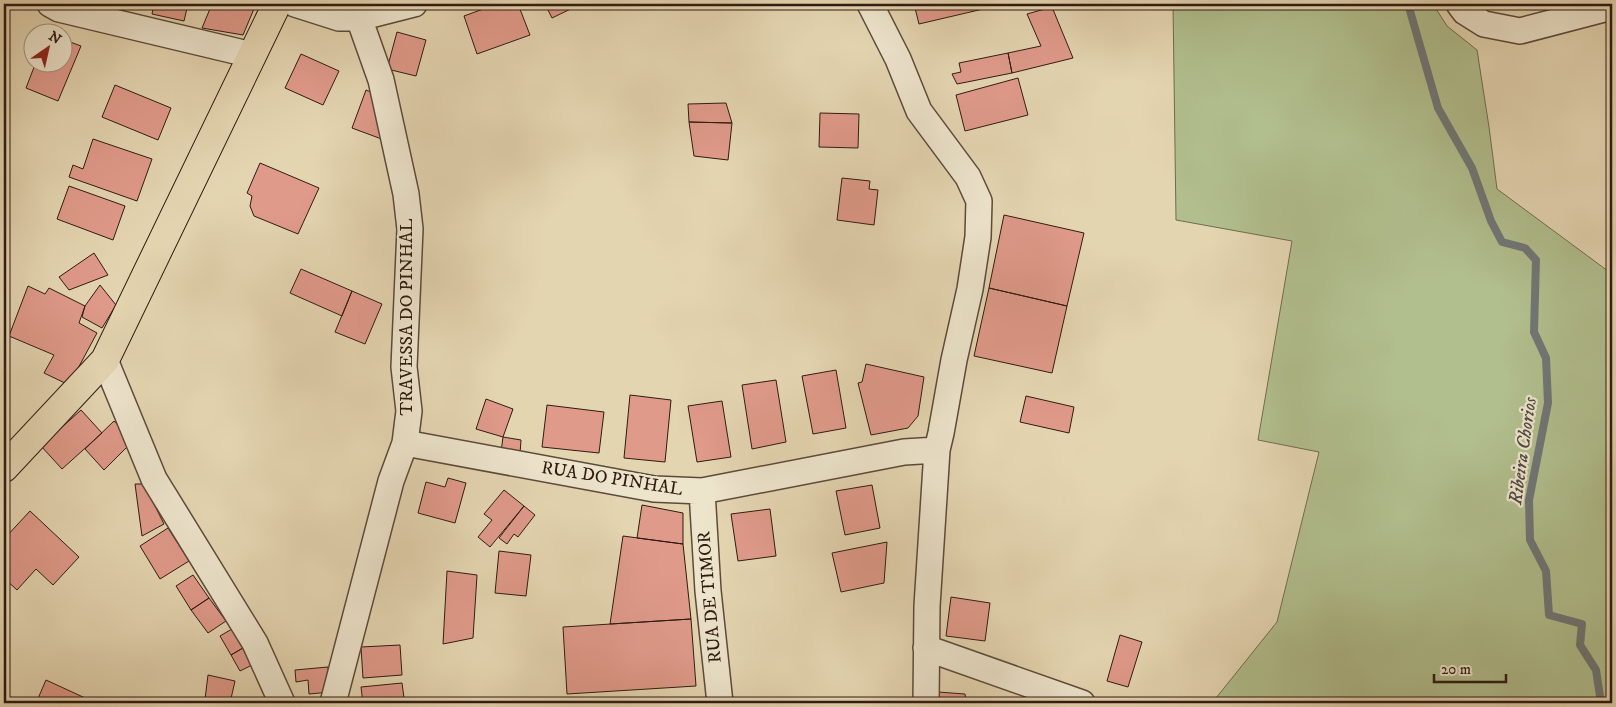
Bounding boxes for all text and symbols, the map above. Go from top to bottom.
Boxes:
north arrow [22,22,72,72]
text: N [45,27,65,49]
street label: TRAVESSA DO PINHAL [396,218,418,416]
water label: Ribeira Chorios [1504,395,1542,507]
street label: RUA DO PINHAL [540,457,684,501]
street label: RUA DE TIMOR [693,530,727,664]
scale bar [1434,652,1506,684]
text: 20 m [1441,660,1471,679]

